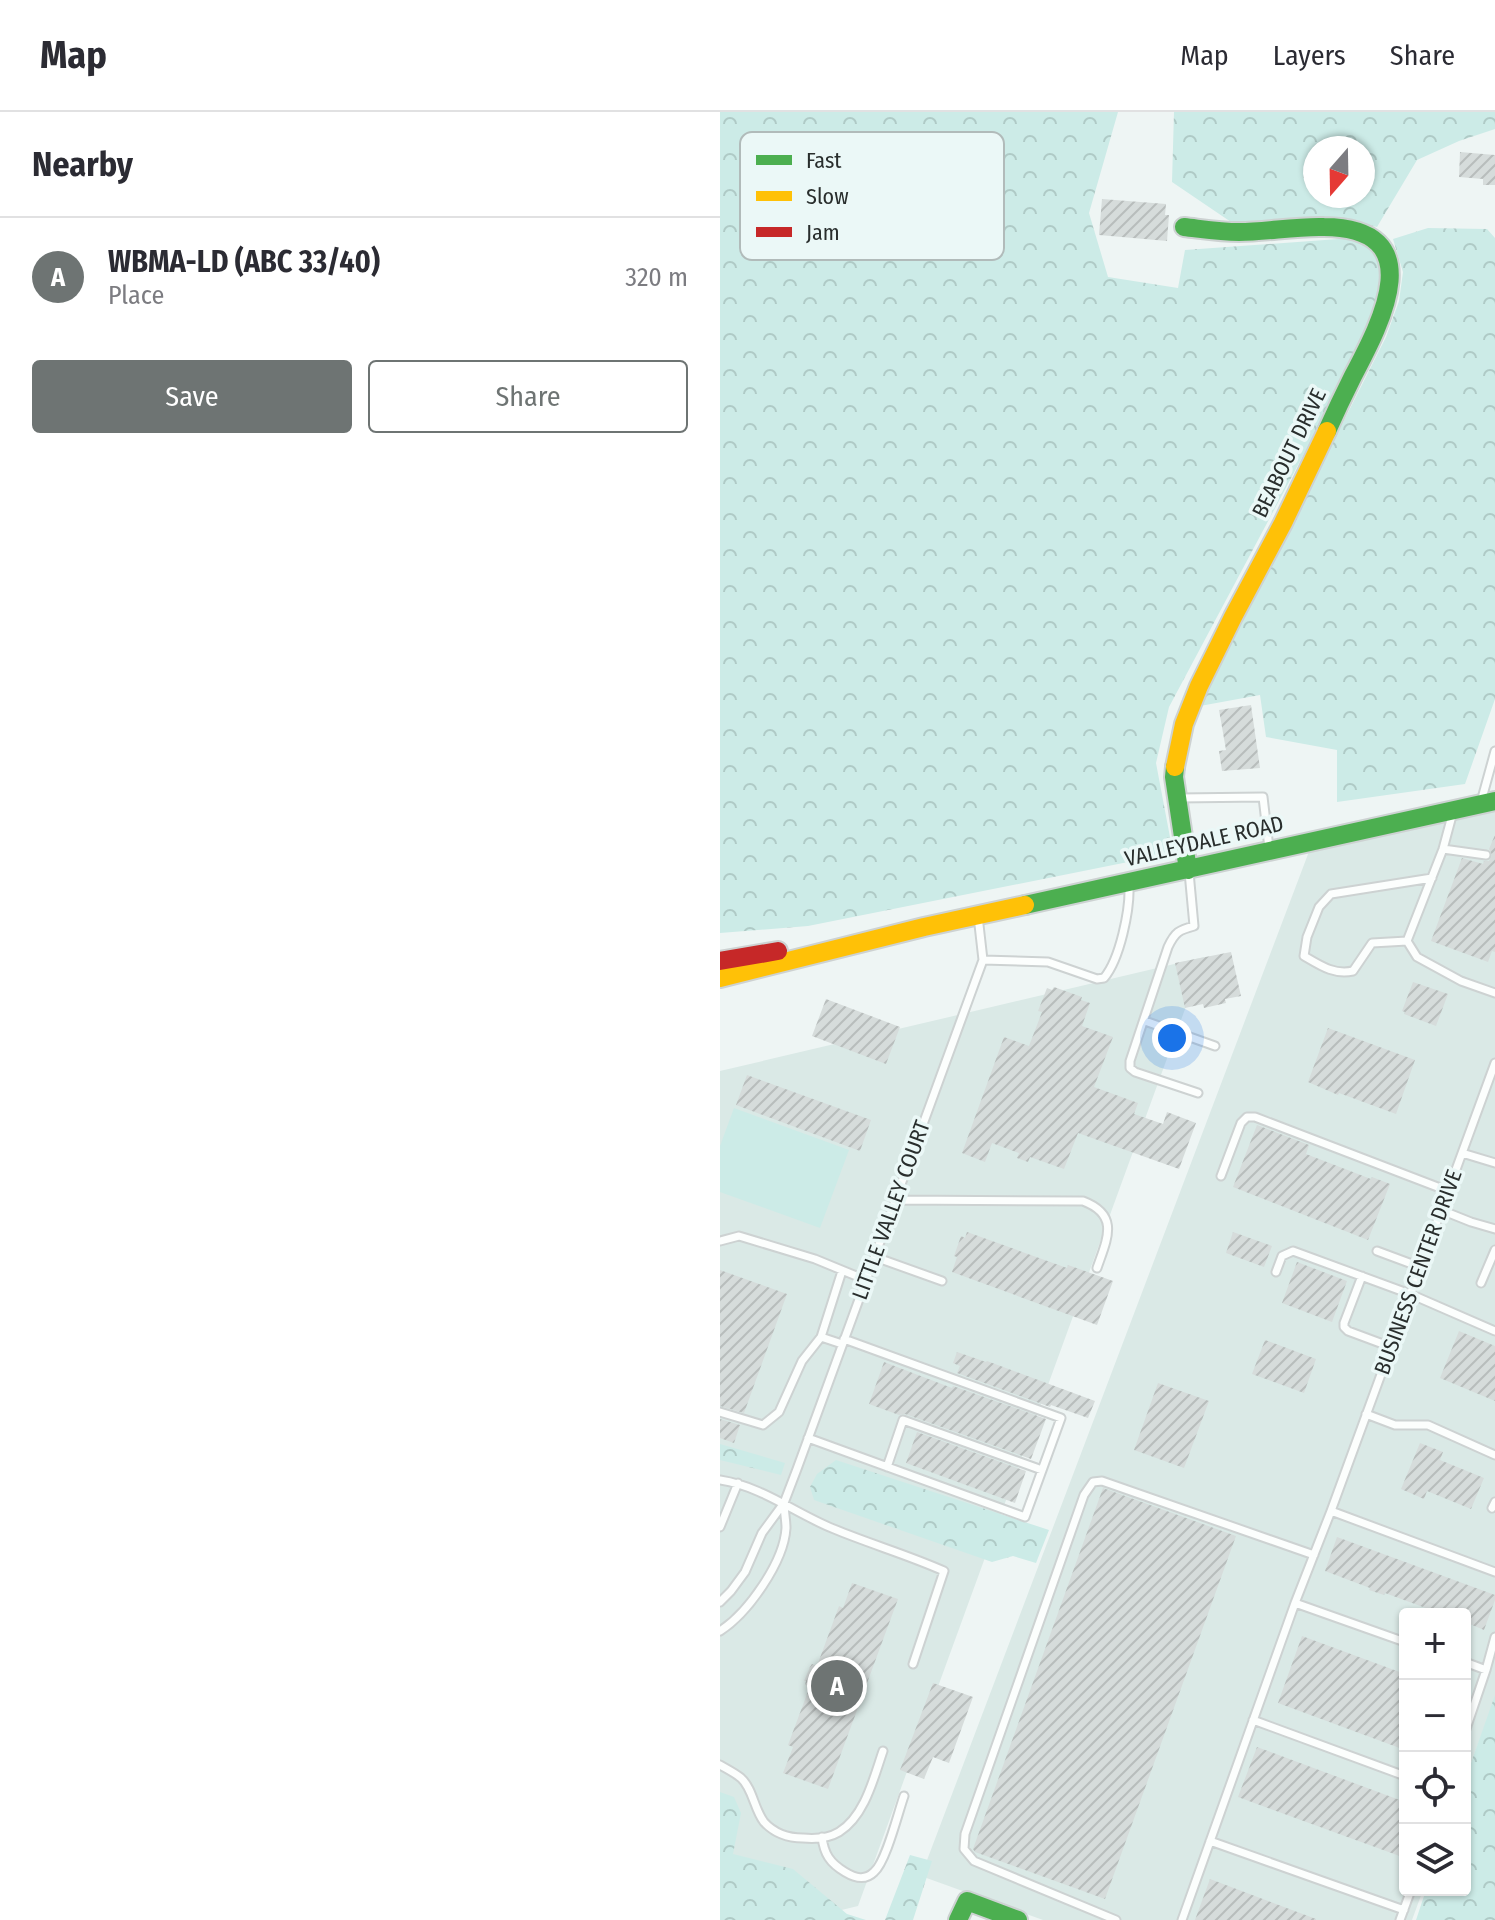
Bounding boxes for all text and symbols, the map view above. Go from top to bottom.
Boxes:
text: Map [40,32,107,78]
text: Map [1180,39,1229,72]
text: Layers [1273,39,1346,72]
text: Share [1390,39,1455,72]
legend [740,132,1004,260]
north arrow [1303,136,1375,208]
text: Nearby [32,144,133,185]
text: Fast [806,147,842,174]
text: Slow [806,183,849,210]
text: Jam [806,219,840,246]
text: WBMA-LD (ABC 33/40) [108,244,380,280]
text: A [51,262,65,293]
text: 320 m [625,262,688,293]
text: Place [108,280,164,311]
button: Save [32,360,352,433]
button: Share [368,360,688,433]
street label: BEABOUT DRIVE [1246,384,1332,522]
street label: VALLEYDALE ROAD [1122,810,1286,872]
your location [1152,1018,1192,1058]
street label: LITTLE VALLEY COURT [846,1116,936,1303]
street label: BUSINESS CENTER DRIVE [1368,1166,1468,1378]
map controls [1399,1608,1471,1896]
button: + [1399,1608,1471,1680]
pin: A [811,1656,863,1716]
button: − [1399,1680,1471,1752]
button: locate [1399,1752,1471,1824]
button: layers [1399,1824,1471,1896]

